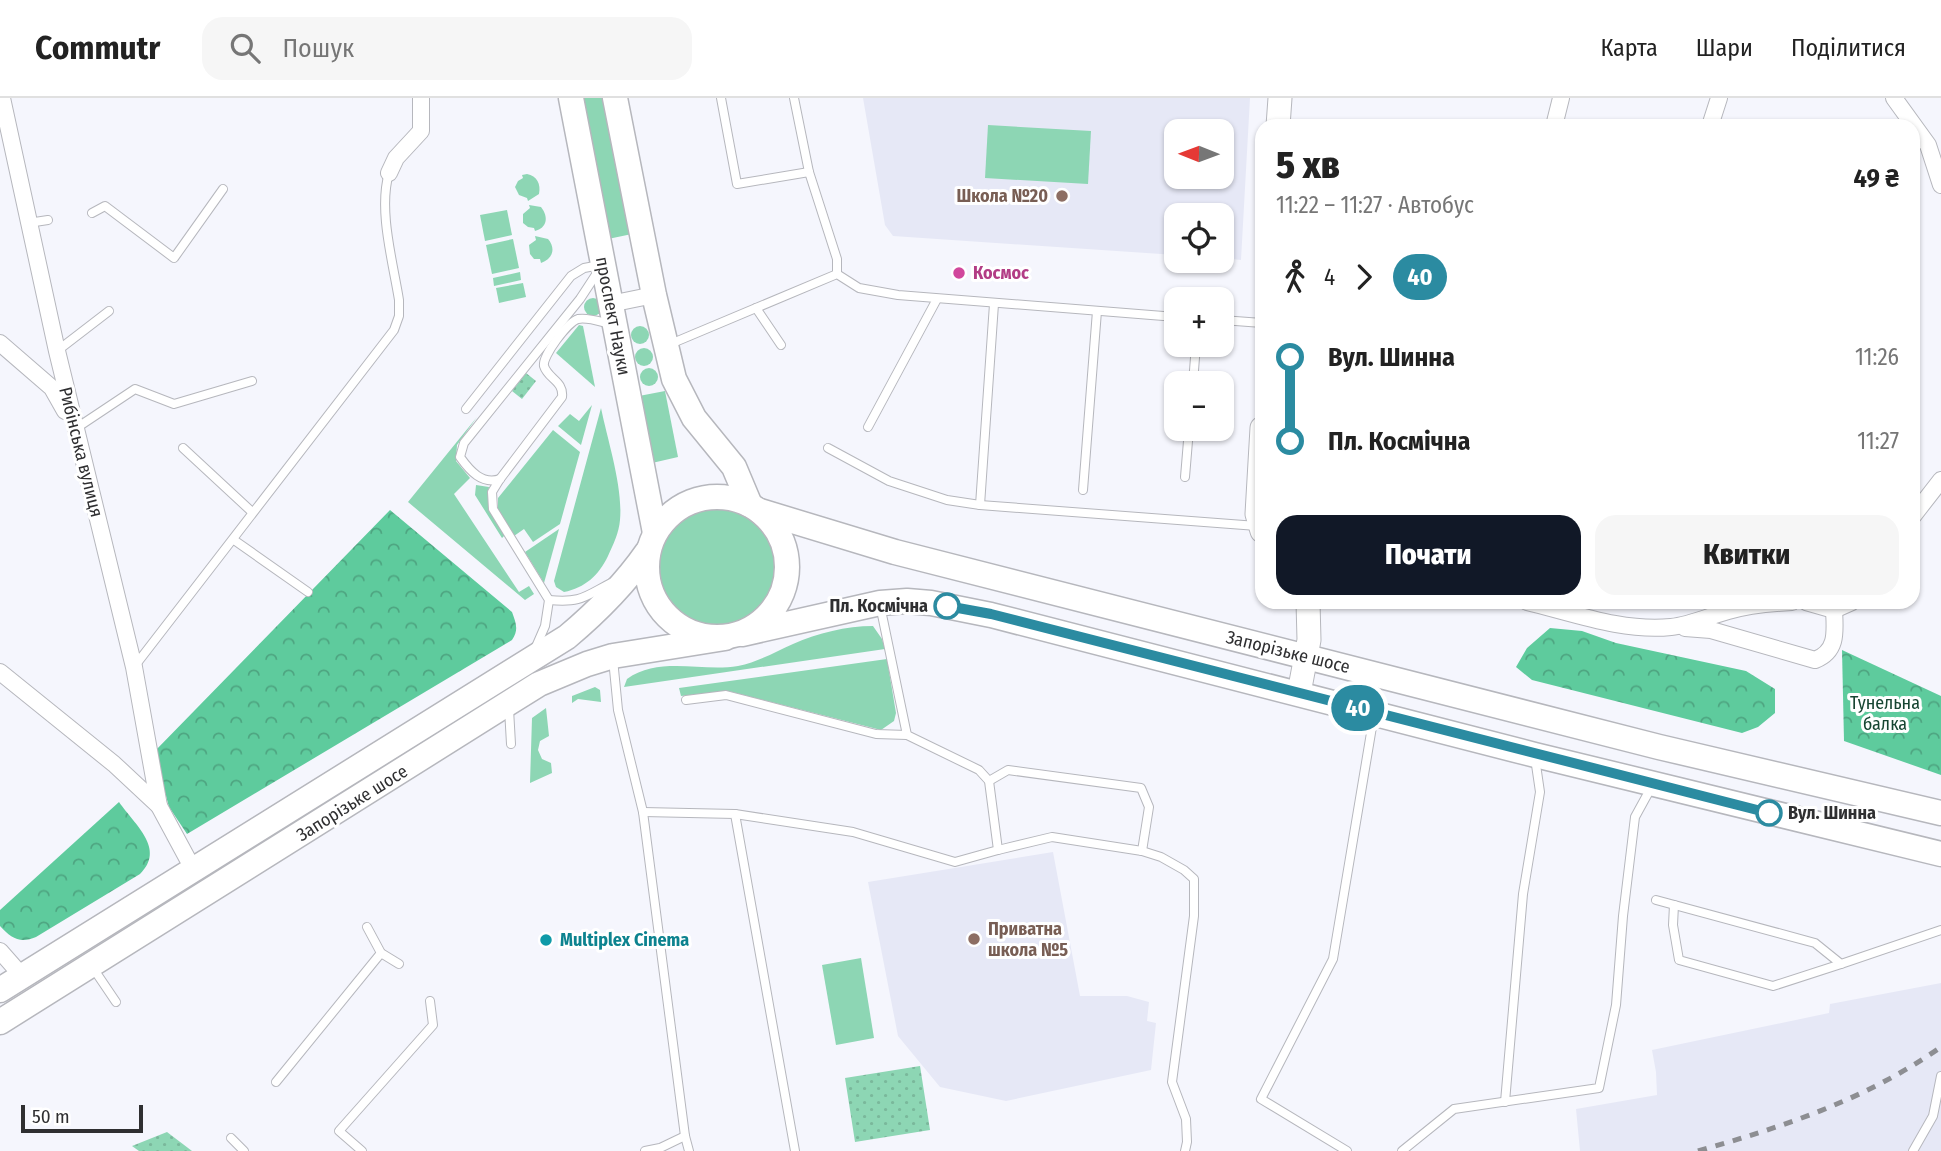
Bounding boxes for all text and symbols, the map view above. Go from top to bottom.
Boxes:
search box [202,17,692,80]
text: Commutr [35,28,160,68]
icon: search [226,29,264,67]
text: Пошук [282,33,354,64]
text: Карта [1600,34,1658,62]
text: Шари [1696,34,1753,62]
text: Поділитися [1791,34,1906,62]
north arrow [1164,119,1234,189]
map controls [1164,119,1234,441]
text: 5 хв [1276,142,1340,188]
text: 49 ₴ [1853,163,1899,194]
place label: Школа №20 [956,185,1048,207]
marker: Школа №20 [1054,188,1070,204]
text: 11:22 – 11:27 · Автобус [1276,191,1474,219]
button: locate [1164,203,1234,273]
street label: проспект Науки [591,255,635,377]
icon: walk [1276,258,1314,296]
icon: forward [1345,258,1383,296]
place label: Космос [973,262,1029,284]
text: 4 [1324,263,1335,291]
text: 40 [1407,263,1433,291]
marker: Космос [951,265,967,281]
button: + [1164,287,1234,357]
text: Вул. Шинна [1328,342,1455,373]
text: 11:26 [1855,343,1899,371]
button: − [1164,371,1234,441]
street label: Рибінська вулиця [54,385,108,519]
text: Пл. Космічна [1328,426,1470,457]
text: 11:27 [1857,427,1899,455]
button: Почати [1276,515,1581,595]
button: Квитки [1595,515,1899,595]
marker: Пл. Космічна [934,593,960,619]
place label: Пл. Космічна [829,595,928,617]
street label: Запорізьке шосе [1224,626,1352,678]
line badge: 40 [1326,685,1390,731]
park label: Тунельна балка [1850,692,1920,735]
text: 40 [1345,694,1371,722]
street label: Запорізьке шосе [292,760,412,846]
marker: Вул. Шинна [1756,800,1782,826]
place label: Вул. Шинна [1788,802,1876,824]
place label: Приватна школа №5 [988,918,1068,961]
place label: Multiplex Cinema [560,929,689,951]
marker: Приватна школа №5 [966,931,982,947]
marker: Multiplex Cinema [538,932,554,948]
scale bar [21,1102,144,1134]
text: 50 m [32,1105,70,1128]

